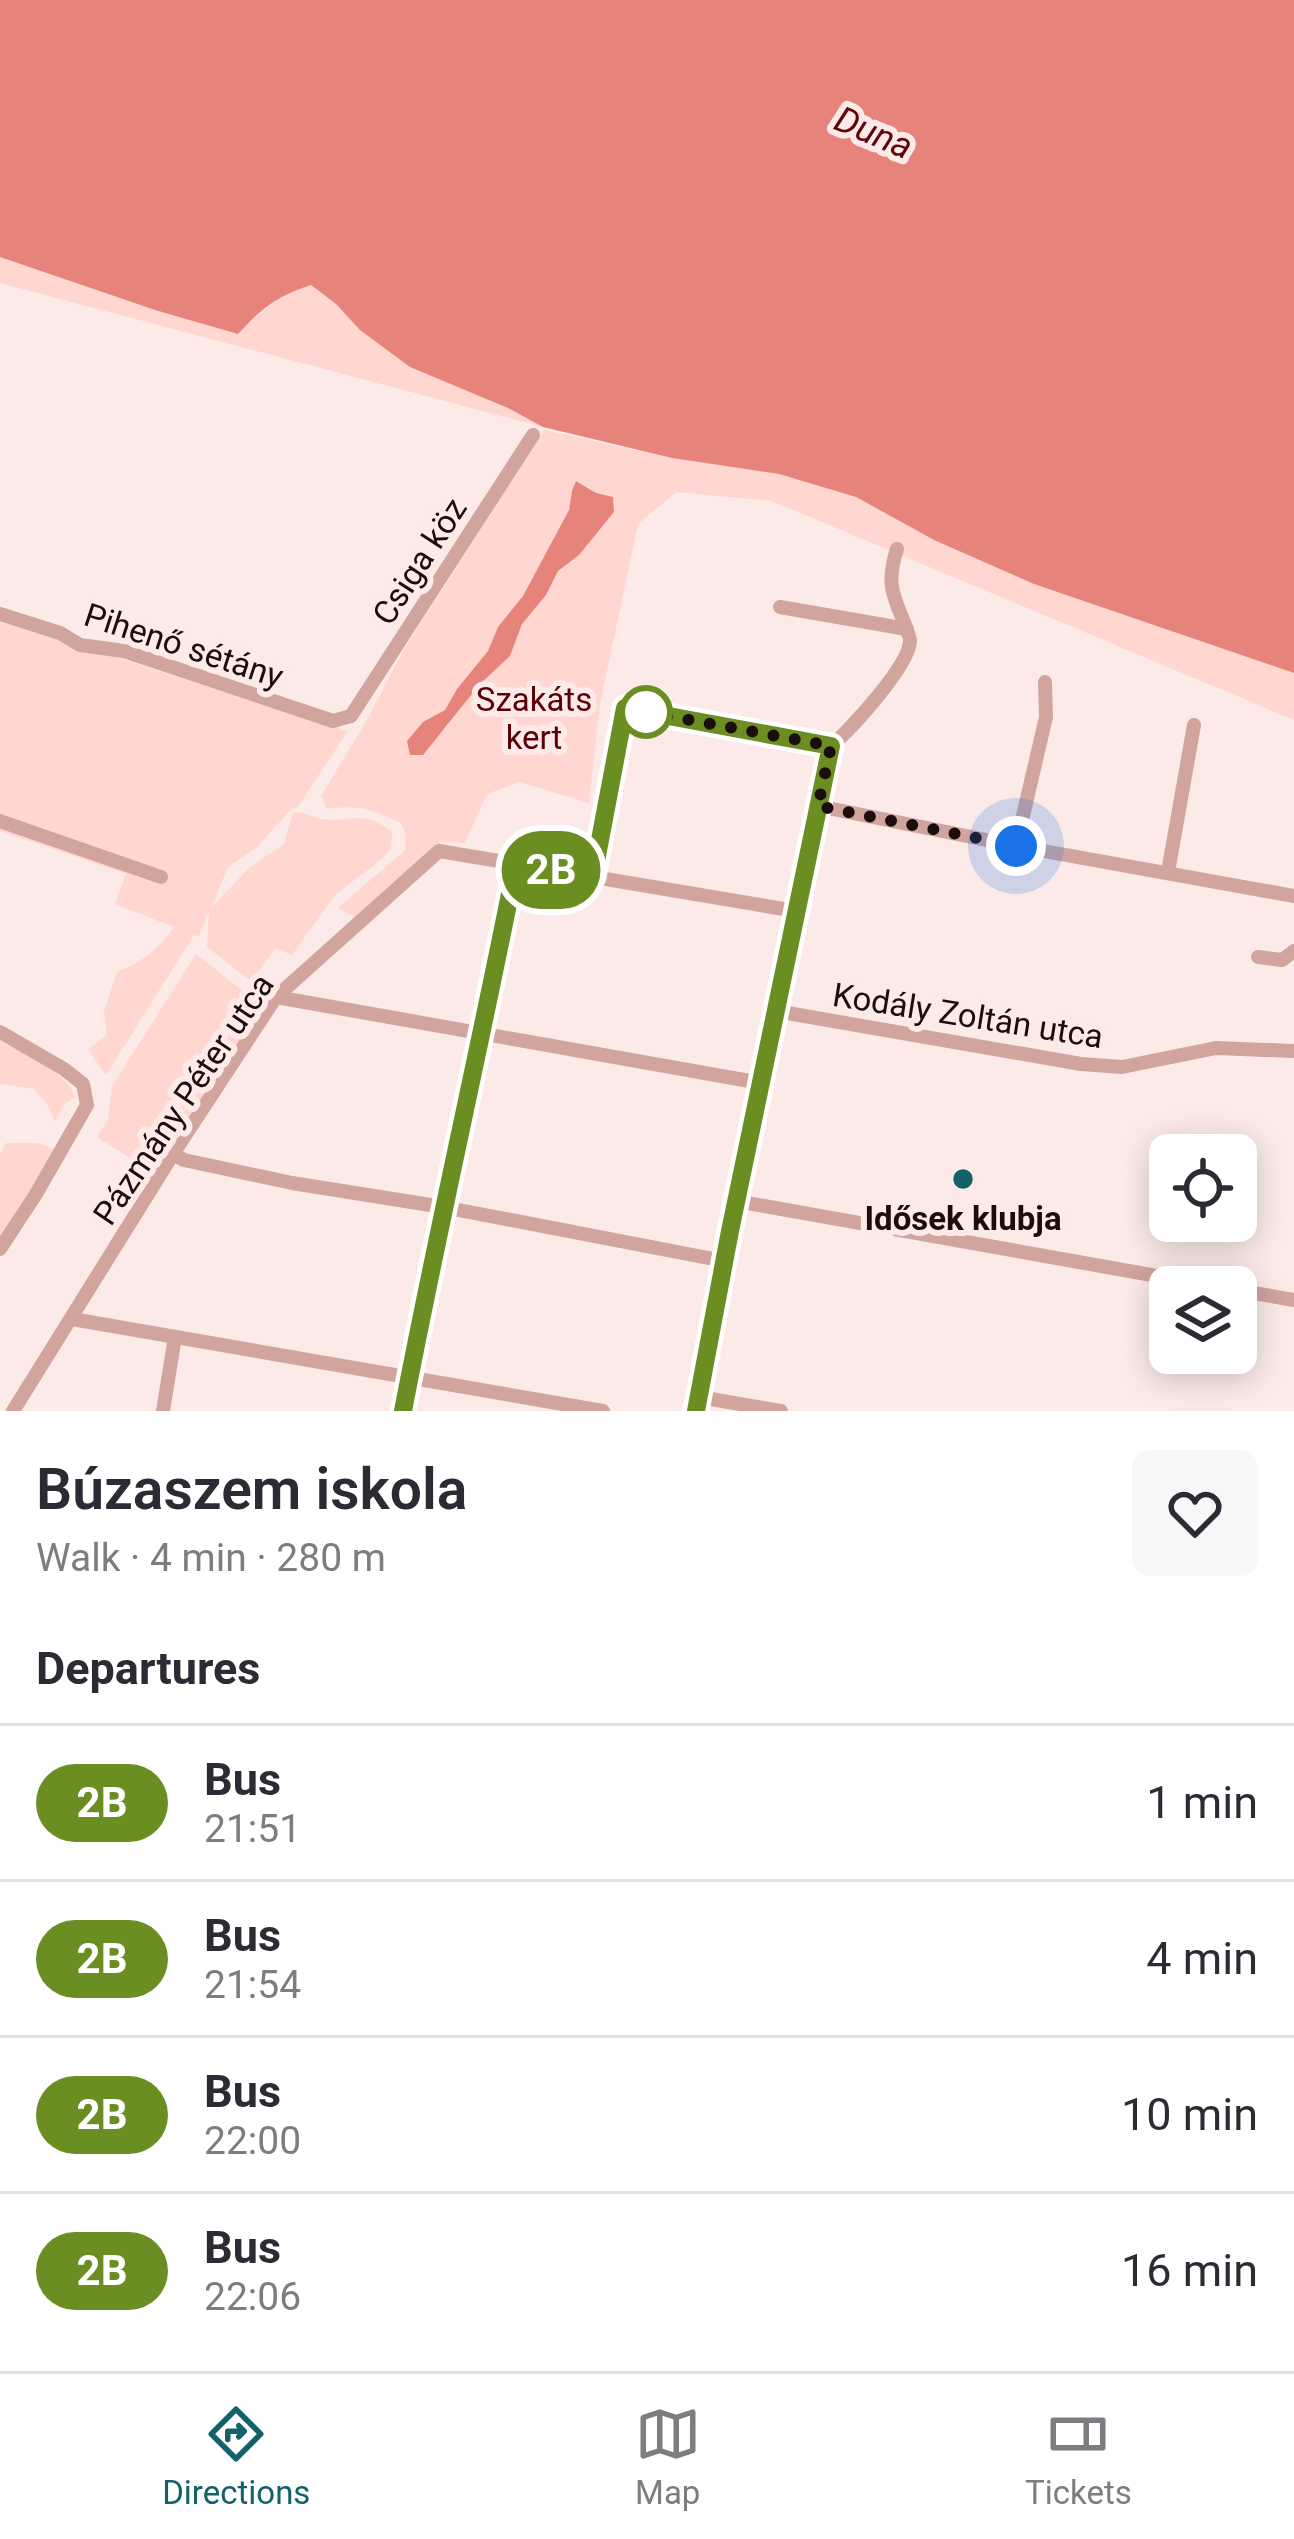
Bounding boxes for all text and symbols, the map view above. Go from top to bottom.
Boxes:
water label: Duna [828,98,919,168]
street label: Csiga köz [364,491,475,632]
street label: Pihenő sétány [79,595,289,696]
park label: Szakáts kert [476,680,592,757]
unlabelled marker [621,687,671,737]
your location [986,816,1046,876]
line badge: 2B [497,831,605,909]
text: 2B [526,845,576,894]
street label: Pázmány Péter utca [85,967,282,1232]
street label: Kodály Zoltán utca [830,975,1106,1056]
map controls [1149,1134,1257,1374]
button: locate [1149,1134,1257,1242]
marker: Idősek klubja [950,1166,976,1192]
place label: Idősek klubja [864,1199,1062,1238]
button: layers [1149,1266,1257,1374]
button: heart [1132,1450,1258,1576]
text: Búzaszem iskola [36,1456,467,1523]
text: Walk · 4 min · 280 m [36,1535,386,1581]
text: Departures [36,1642,260,1695]
text: Bus [204,1753,281,1806]
text: 1 min [1146,1776,1258,1829]
text: 2B [77,1778,127,1827]
text: 21:51 [204,1806,301,1852]
text: Bus [204,1909,281,1962]
text: 4 min [1146,1932,1258,1985]
text: 2B [77,1934,127,1983]
text: 21:54 [204,1962,301,2008]
text: Bus [204,2065,281,2118]
text: 10 min [1121,2088,1258,2141]
text: 2B [77,2090,127,2139]
text: 22:00 [204,2118,301,2164]
text: Bus [204,2221,281,2274]
text: 16 min [1121,2244,1258,2297]
text: 2B [77,2246,127,2295]
text: 22:06 [204,2274,301,2320]
tab: Directions [162,2401,310,2512]
tab: Map [635,2401,701,2512]
tab: Tickets [1025,2401,1132,2512]

